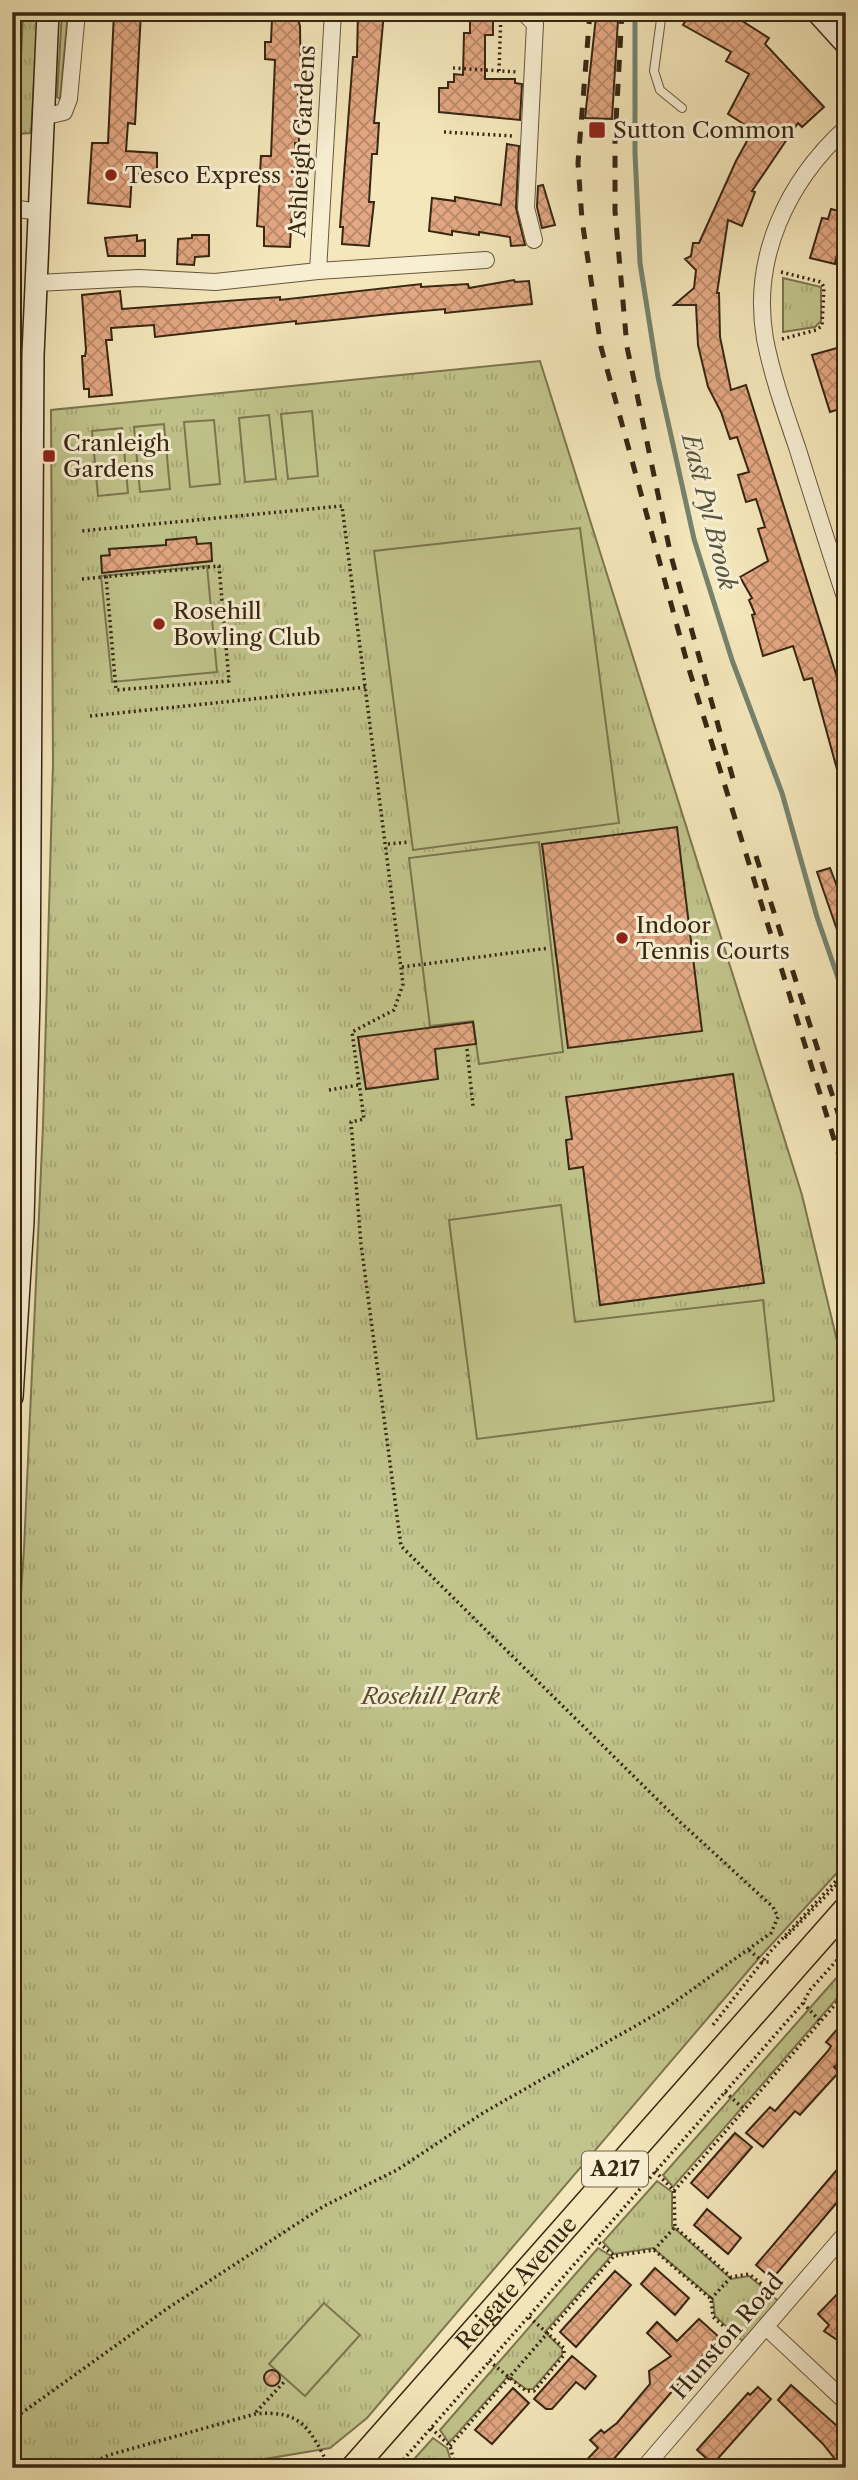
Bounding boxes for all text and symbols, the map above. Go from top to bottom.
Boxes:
street label: Ashleigh Gardens [283,44,321,239]
place label: Sutton Common [613,116,795,144]
marker: Sutton Common [587,120,607,140]
place label: Tesco Express [125,161,281,189]
marker: Tesco Express [103,167,119,183]
place label: Cranleigh Gardens [63,429,170,483]
water label: East Pyl Brook [676,429,743,594]
marker: Cranleigh Gardens [41,448,57,464]
place label: Rosehill Bowling Club [173,597,321,651]
marker: Rosehill Bowling Club [151,616,167,632]
place label: Indoor Tennis Courts [636,911,790,965]
marker: Indoor Tennis Courts [614,930,630,946]
park label: Rosehill Park [360,1682,500,1710]
road number: A217 [582,2152,648,2186]
street label: Reigate Avenue [450,2210,583,2355]
street label: Hunston Road [665,2267,789,2405]

